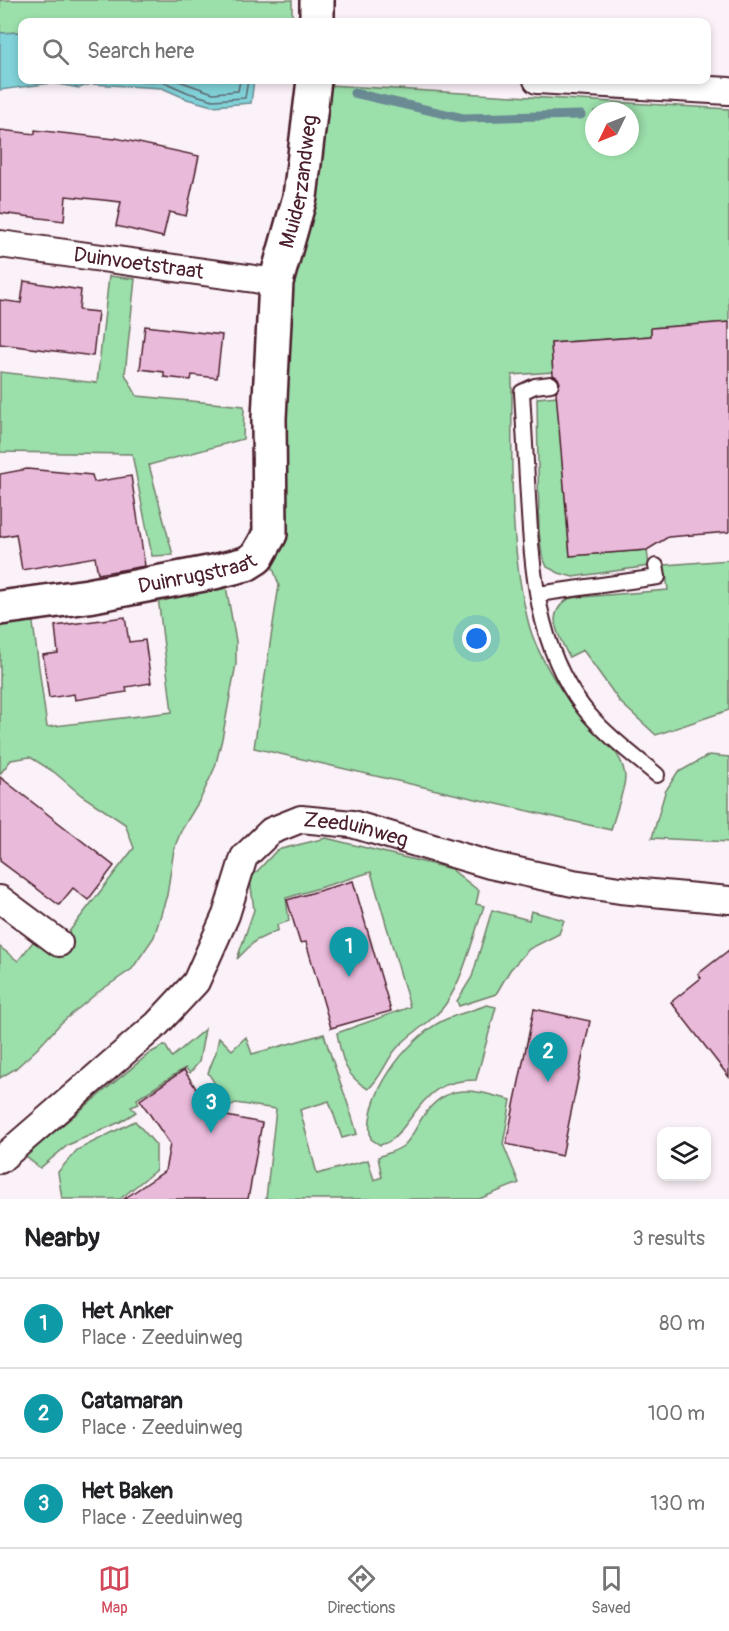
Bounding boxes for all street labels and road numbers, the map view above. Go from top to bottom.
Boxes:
street label: Muiderzandweg [273,113,324,251]
street label: Duinvoetstraat [72,241,206,286]
street label: Duinrugstraat [136,547,262,600]
street label: Zeeduinweg [302,806,411,854]

